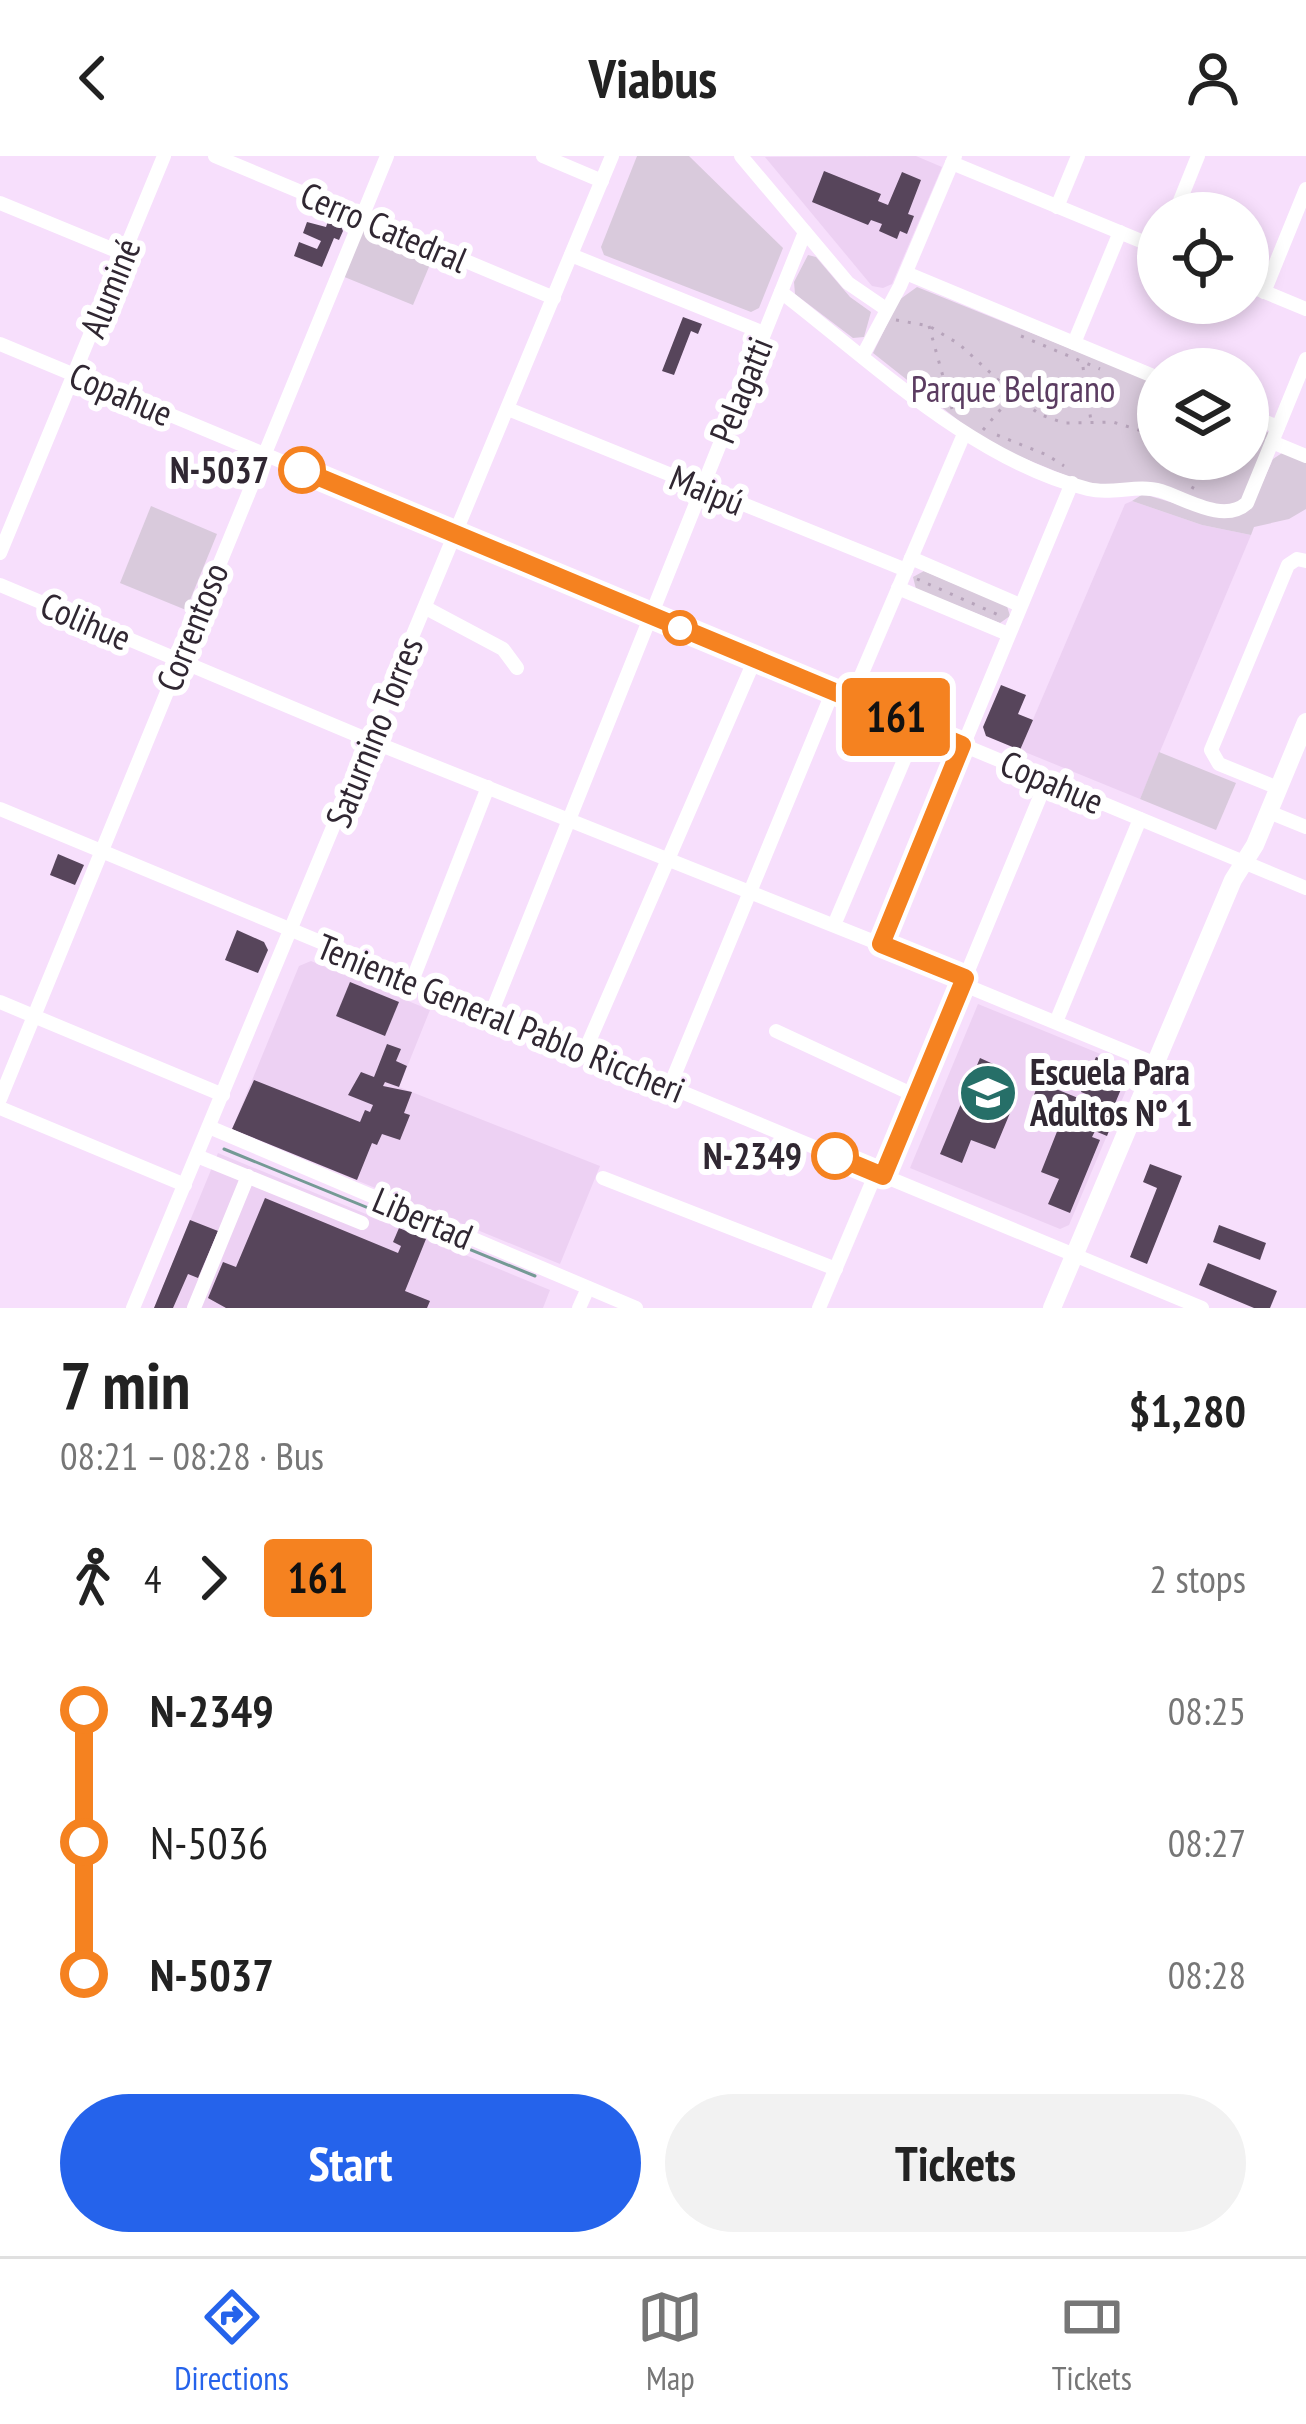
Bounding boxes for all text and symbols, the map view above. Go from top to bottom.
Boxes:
text: Viabus [589,43,717,113]
icon: back [60,45,126,111]
icon: person [1180,45,1246,111]
street label: Cerro Catedral [294,170,475,283]
map controls [1137,192,1269,480]
button: locate [1137,192,1269,324]
street label: Aluminé [68,231,151,344]
street label: Pelagatti [698,330,783,450]
button: layers [1137,348,1269,480]
street label: Copahue [63,351,180,436]
park label: Parque Belgrano [911,365,1115,412]
place label: N-5037 [170,446,269,493]
marker: N-5037 [280,448,324,492]
street label: Maipú [663,453,751,526]
street label: Correntoso [145,556,238,698]
street label: Colihue [34,581,138,660]
unlabelled marker [664,612,696,644]
street label: Saturnino Torres [314,630,433,834]
line badge: 161 [827,678,965,756]
text: 161 [866,689,926,744]
street label: Copahue [994,739,1111,824]
street label: Teniente General Pablo Riccheri [310,922,692,1113]
place label: Escuela Para Adultos N° 1 [1029,1048,1192,1136]
school or university icon: Escuela Para Adultos N° 1 [957,1062,1019,1124]
place label: N-2349 [703,1132,802,1179]
marker: N-2349 [813,1134,857,1178]
street label: Libertad [366,1176,480,1259]
text: 7 min [60,1342,190,1427]
text: $1,280 [1129,1381,1246,1439]
text: 08:21 – 08:28 · Bus [60,1430,324,1481]
icon: walk [60,1545,126,1611]
icon: forward [180,1545,246,1611]
text: 161 [288,1550,348,1605]
text: 4 [144,1553,162,1604]
text: 2 stops [1150,1553,1246,1604]
text: N-2349 [150,1681,274,1739]
text: 08:25 [1168,1685,1246,1736]
text: N-5036 [150,1813,268,1871]
text: 08:27 [1168,1817,1246,1868]
text: N-5037 [150,1945,274,2003]
text: 08:28 [1168,1949,1246,2000]
button: Start [60,2094,641,2232]
button: Tickets [665,2094,1246,2232]
tab: Directions [174,2284,289,2399]
tab: Map [637,2284,703,2399]
tab: Tickets [1052,2284,1132,2399]

